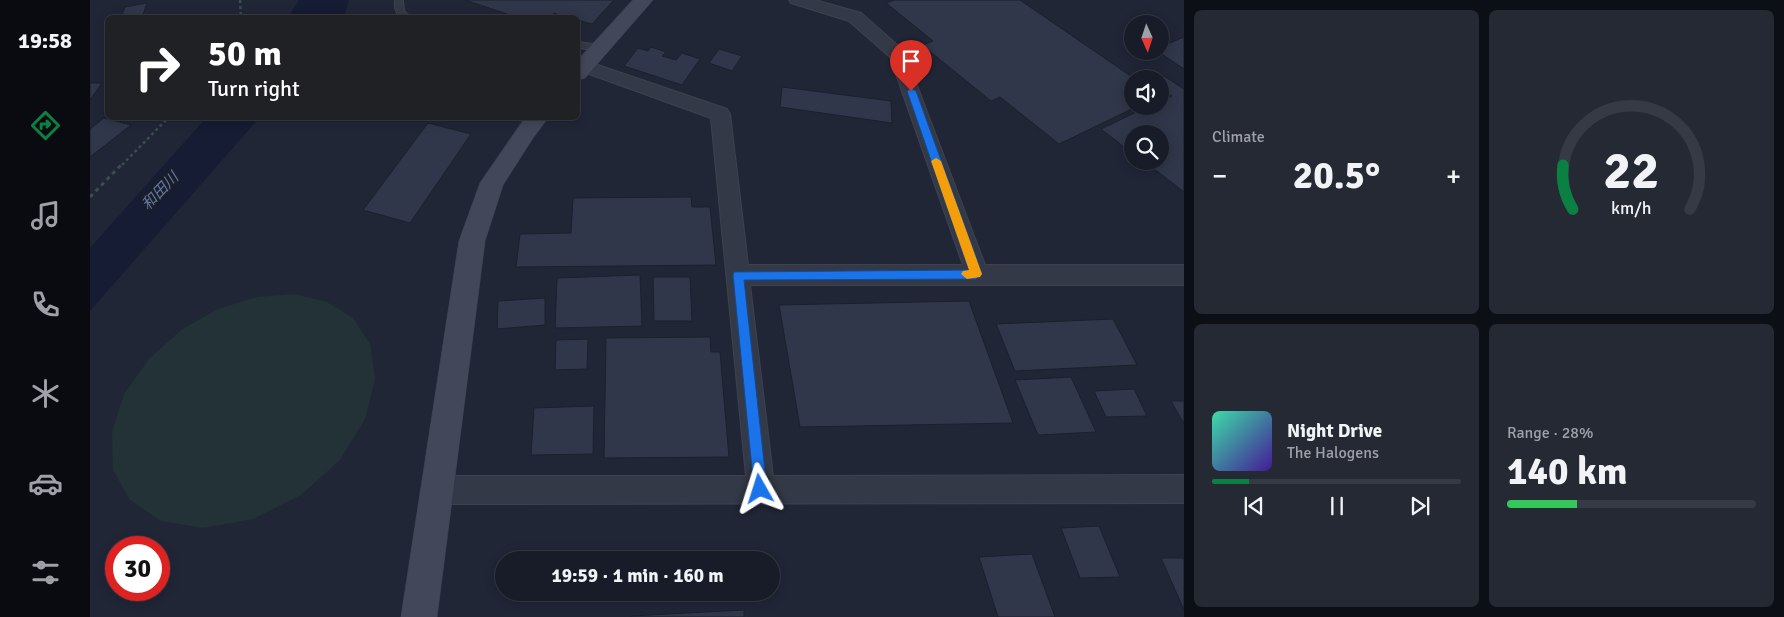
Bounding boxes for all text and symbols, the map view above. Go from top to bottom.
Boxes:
north arrow [1124,15,1169,60]
map controls [1124,15,1169,170]
text: 19:58 [18,27,72,54]
text: 50 m [208,32,282,75]
icon: right [125,35,190,100]
pin [890,40,932,91]
icon: arrive [897,47,925,75]
button: sound [1124,70,1169,115]
text: Turn right [208,75,300,102]
icon: directions [28,108,63,143]
button: search [1124,125,1169,170]
text: Climate [1212,127,1265,147]
text: 22 [1603,139,1660,203]
text: 20.5° [1293,152,1380,199]
text: − [1212,159,1227,193]
text: + [1446,159,1461,193]
water label: 和田川 [138,167,183,213]
text: km/h [1611,197,1652,219]
icon: music [28,198,63,233]
icon: phone [28,287,63,322]
icon: climate [28,376,63,411]
text: Night Drive [1287,419,1382,443]
text: Range · 28% [1507,423,1593,443]
text: The Halogens [1287,443,1379,463]
text: 140 km [1507,448,1628,495]
position arrow [733,462,785,514]
icon: car [28,466,63,501]
icon: previous [1240,492,1268,520]
icon: pause [1323,492,1351,520]
icon: next [1406,492,1434,520]
speed limit sign: 30 [105,536,170,601]
icon: filters [28,555,63,590]
text: 19:59 · 1 min · 160 m [551,564,724,588]

